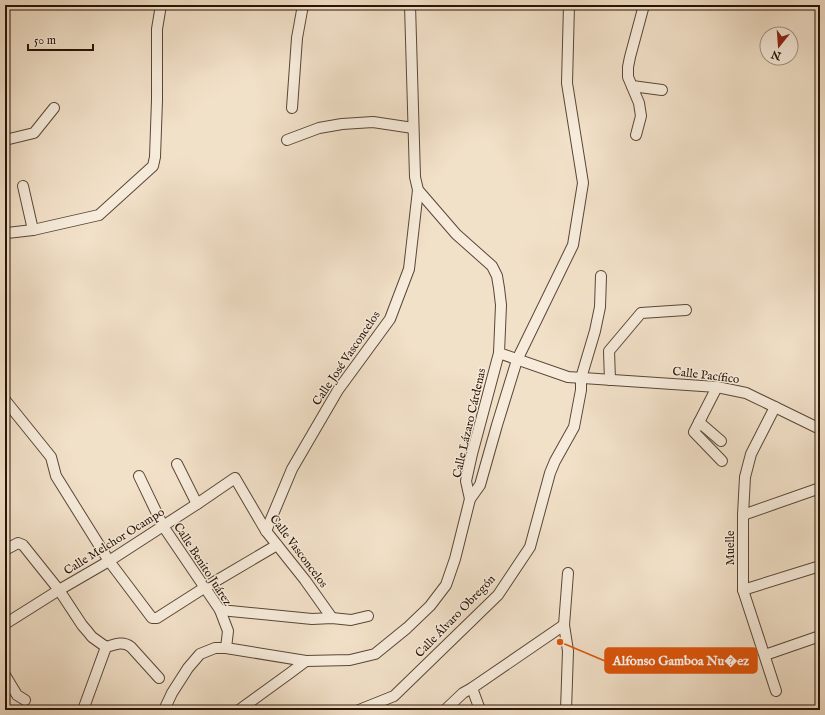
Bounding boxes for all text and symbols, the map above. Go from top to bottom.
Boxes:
scale bar [28,26,93,52]
north arrow [759,26,799,66]
text: 50 m [34,33,56,48]
text: N [769,46,784,63]
street label: Calle José Vasconcelos [309,308,384,409]
street label: Calle Pacífico [672,364,741,387]
street label: Calle Lázaro Cárdenas [450,367,489,479]
street label: Calle Melchor Ocampo [61,504,168,579]
street label: Calle Vasconcelos [266,512,331,591]
street label: Calle Benito Juárez [169,520,235,610]
street label: Muelle [723,530,738,565]
street label: Calle Álvaro Obregón [411,571,499,661]
callout: Alfonso Gamboa Nu�ez [605,648,757,673]
text: Alfonso Gamboa Nu�ez [612,653,749,670]

